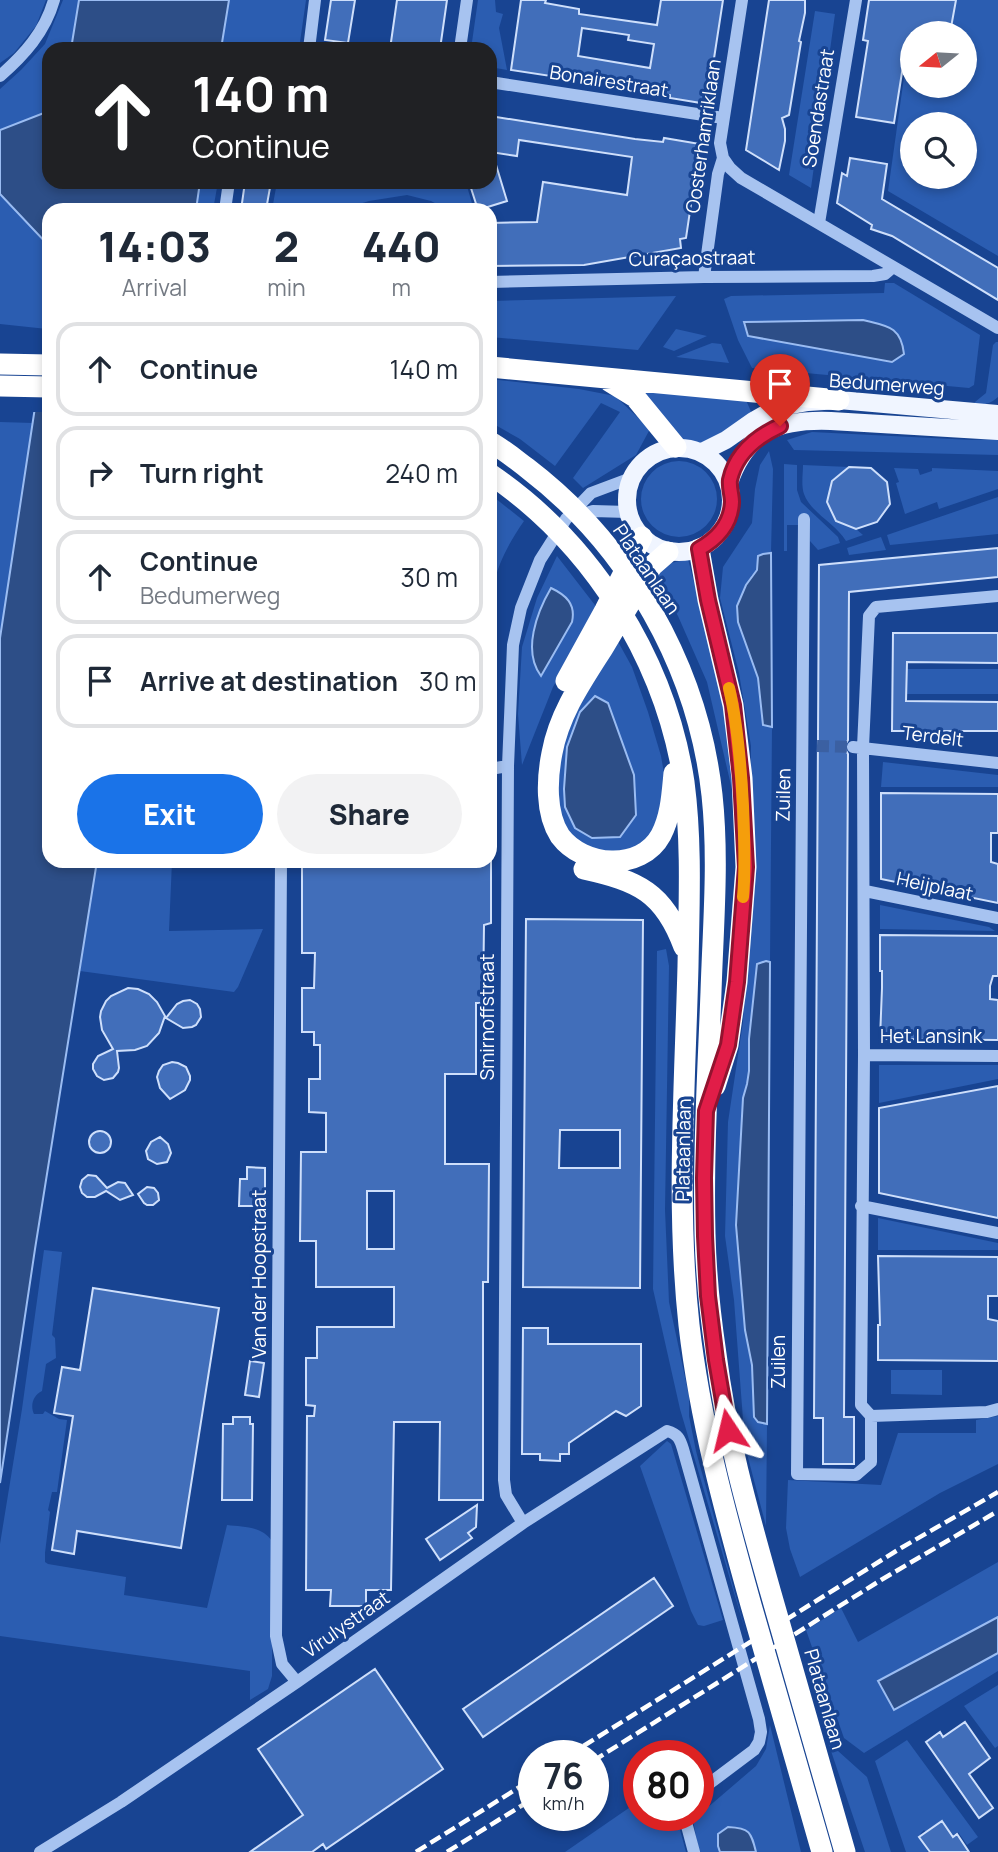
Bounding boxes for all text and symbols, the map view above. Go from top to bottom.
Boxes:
north arrow [900,21,976,98]
map controls [900,21,977,189]
street label: Soendastraat [796,47,840,169]
street label: Oosterhamriklaan [679,57,727,215]
street label: Bonairestraat [548,59,670,103]
text: 140 m [192,60,329,127]
icon: ahead [77,70,168,161]
button: search [900,112,977,189]
text: Continue [192,124,330,168]
text: 14:03 [98,217,211,275]
text: 2 [274,217,299,275]
text: 440 [362,217,441,275]
street label: Curaçaostraat [628,244,756,272]
text: Arrival [122,271,187,303]
text: min [267,271,306,303]
text: m [392,271,411,303]
icon: ahead [81,350,119,388]
text: Continue [140,351,258,387]
text: 140 m [389,351,458,387]
pin [750,354,810,426]
icon: arrive [761,365,799,403]
street label: Bedumerweg [828,367,946,401]
icon: right [81,454,119,492]
text: Turn right [140,455,264,491]
text: 240 m [385,455,458,491]
street label: Plataanlaan [607,519,687,619]
text: Continue [140,543,258,579]
icon: ahead [81,558,119,596]
text: 30 m [401,559,458,595]
text: Bedumerweg [140,579,280,611]
icon: arrive [81,662,119,700]
text: Arrive at destination [140,663,398,699]
text: 30 m [419,663,477,699]
street label: Terdelt [901,719,965,753]
street label: Zuilen [770,768,796,822]
button: Exit [77,774,263,854]
button: Share [277,774,462,854]
street label: Heijplaat [894,865,976,907]
street label: Smirnoffstraat [474,954,500,1080]
street label: Het Lansink [880,1023,983,1049]
street label: Plataanlaan [669,1098,697,1202]
street label: Van der Hoopstraat [246,1190,272,1358]
street label: Zuilen [765,1335,791,1389]
position arrow [691,1393,765,1467]
street label: Virulystraat [297,1584,395,1664]
street label: Plataanlaan [798,1646,852,1752]
speed limit sign: 80 [623,1740,714,1831]
text: 76 [543,1752,584,1800]
text: km/h [543,1791,584,1815]

